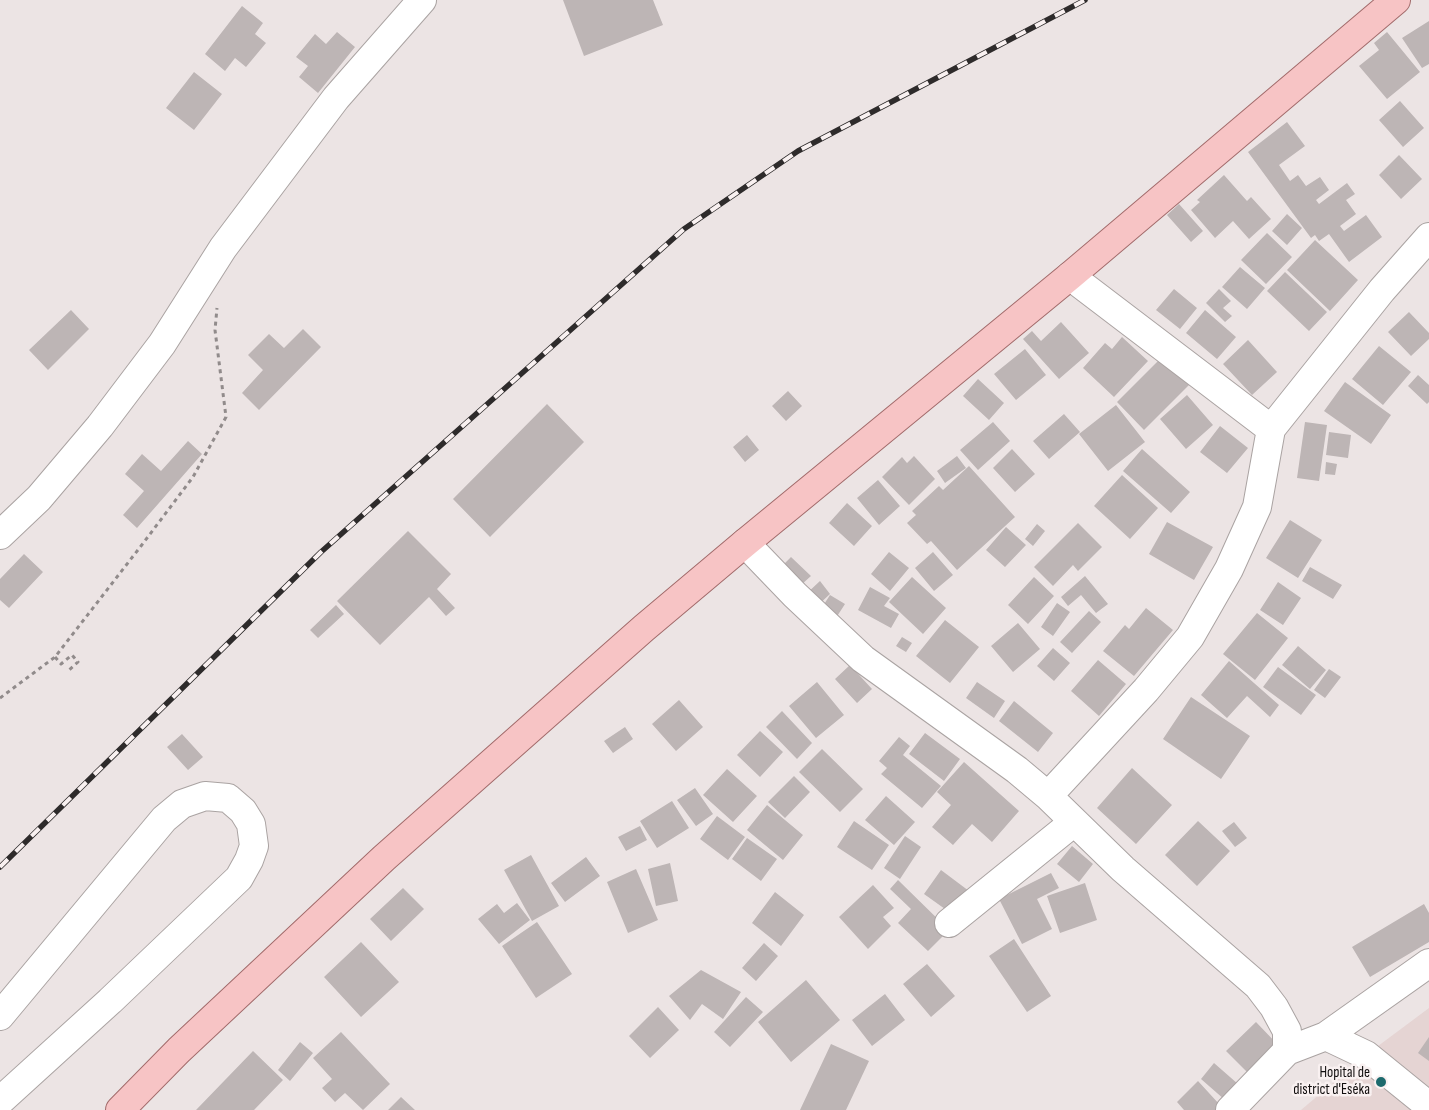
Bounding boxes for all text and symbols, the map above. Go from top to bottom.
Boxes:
place label: Hopital de district d'Eséka [1293,1064,1370,1099]
marker: Hopital de district d'Eséka [1374,1075,1388,1089]

